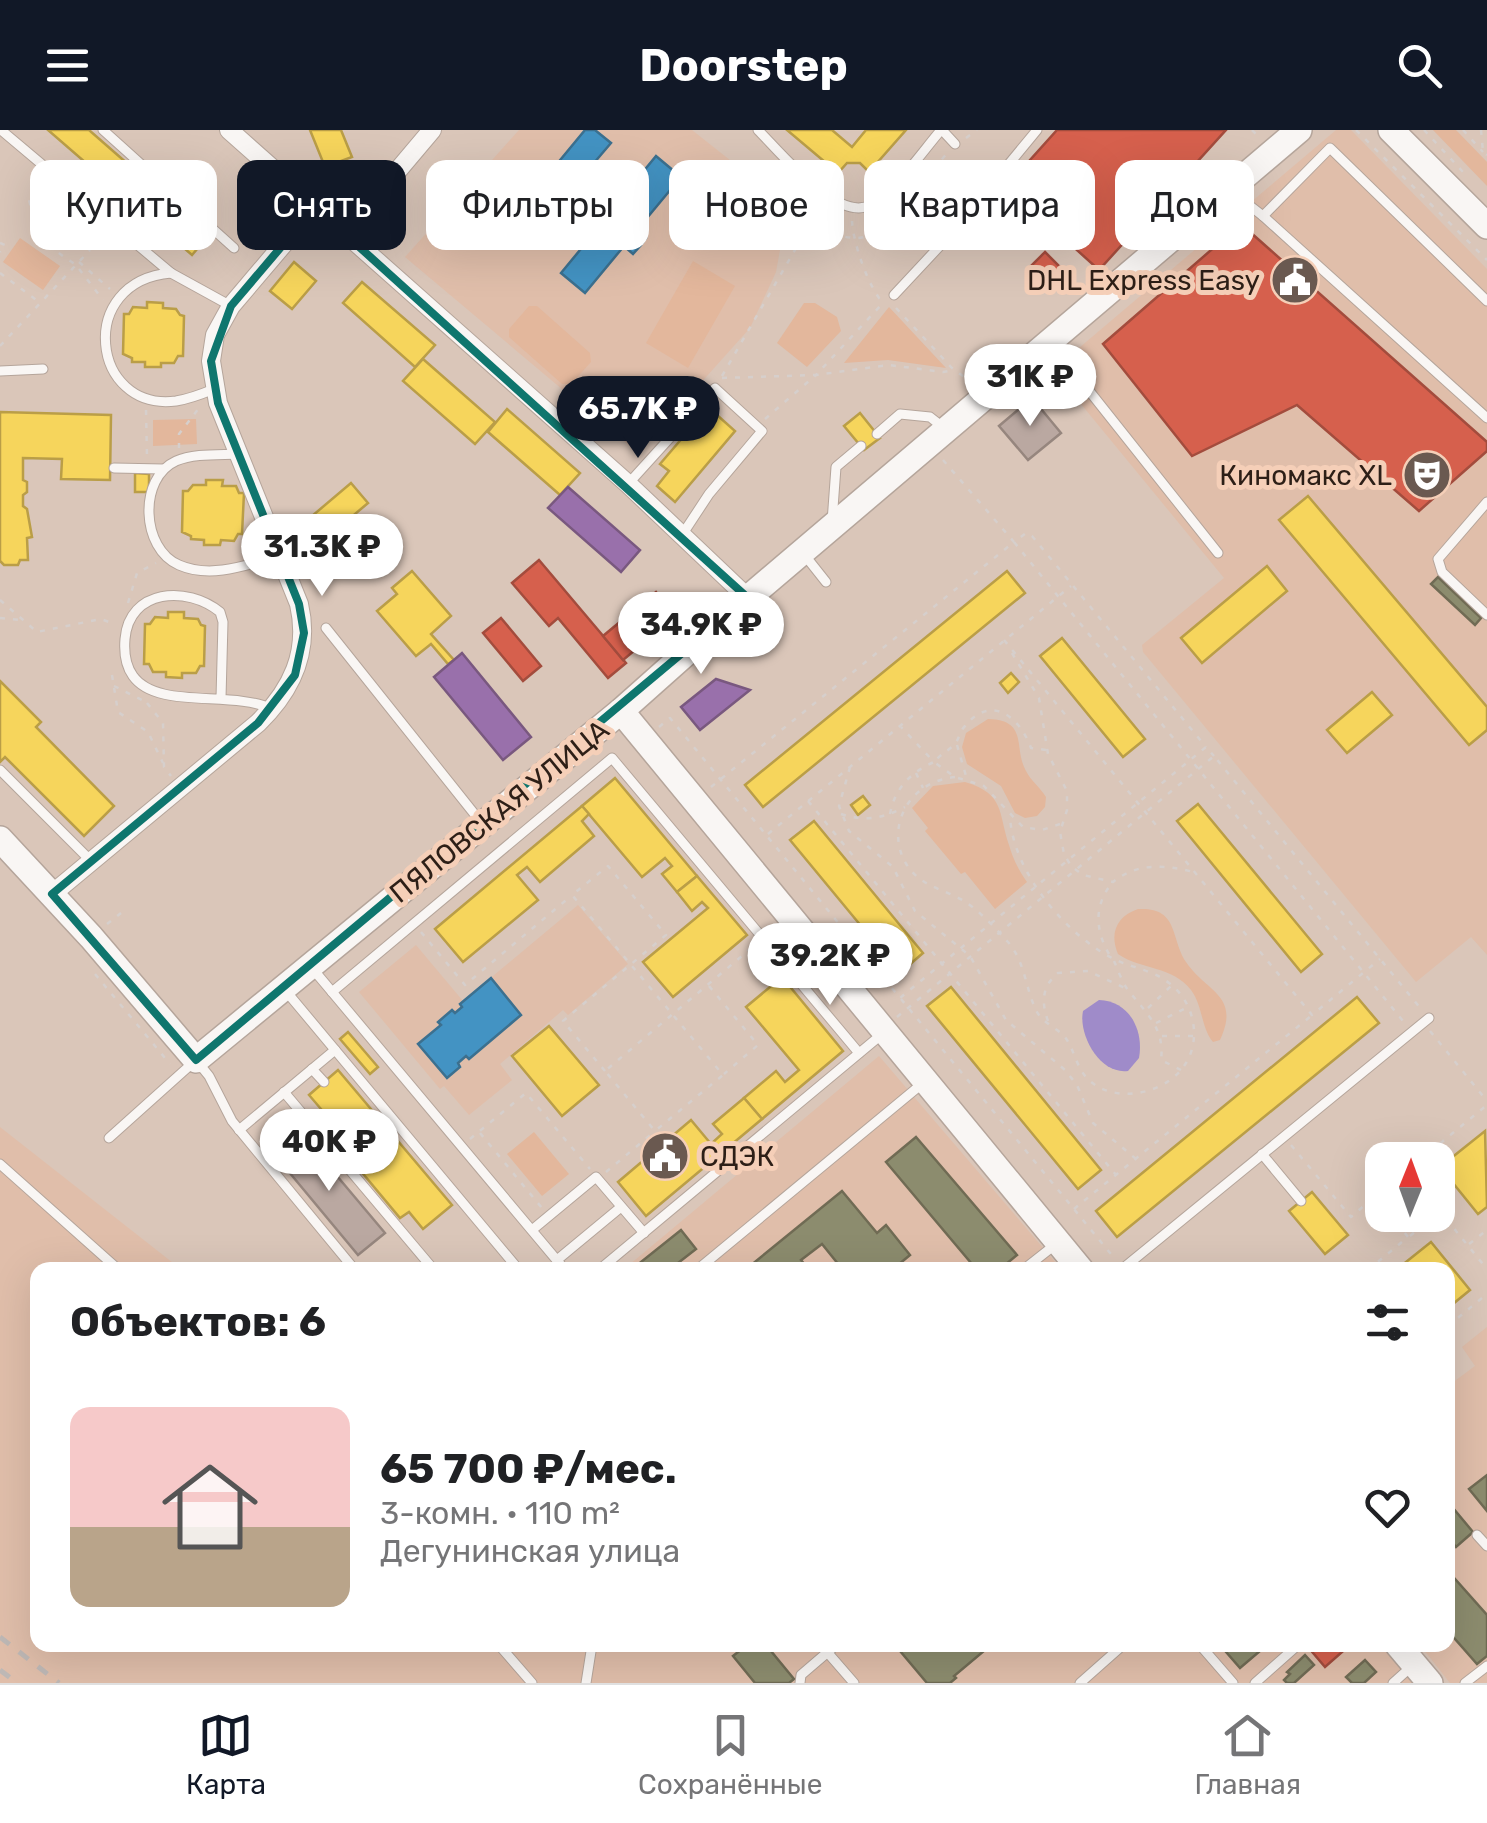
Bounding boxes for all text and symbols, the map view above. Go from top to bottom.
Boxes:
icon: menu [40,38,95,93]
icon: search [1392,38,1447,93]
text: Doorstep [639,39,848,92]
chip: Купить [30,160,217,250]
chip: Снять [237,160,406,250]
chip: Фильтры [426,160,649,250]
chip: Новое [669,160,844,250]
chip: Квартира [864,160,1095,250]
chip: Дом [1115,160,1254,250]
public building icon: DHL Express Easy [1269,254,1321,306]
place label: DHL Express Easy [1027,264,1260,297]
pin: 31K ₽ [960,344,1100,429]
text: 31K ₽ [986,357,1074,395]
pin: 65.7K ₽ [546,376,730,461]
text: 65.7K ₽ [579,389,697,427]
theatre icon: Киномакс XL [1401,449,1453,501]
place label: Киномакс XL [1219,459,1392,492]
pin: 31.3K ₽ [230,514,414,599]
text: 31.3K ₽ [263,527,381,565]
pin: 34.9K ₽ [609,592,793,677]
text: 34.9K ₽ [640,605,762,643]
street label: ПЯЛОВСКАЯ УЛИЦА [383,713,616,910]
pin: 39.2K ₽ [738,923,922,1008]
text: 39.2K ₽ [770,936,890,974]
pin: 40K ₽ [259,1109,399,1194]
text: 40K ₽ [282,1122,376,1160]
public building icon: СДЭК [639,1130,691,1182]
place label: СДЭК [700,1140,774,1173]
north arrow [1365,1142,1455,1232]
map controls [1365,1142,1455,1232]
icon: filters [1360,1295,1415,1350]
text: Объектов: 6 [70,1297,326,1347]
text: 65 700 ₽/мес. [380,1444,677,1494]
icon: home [150,1447,270,1567]
icon: heart [1360,1480,1415,1535]
text: 3-комн. · 110 m² [380,1494,620,1532]
text: Дегунинская улица [380,1532,680,1570]
tab: Карта [186,1708,266,1801]
tab: Сохранённые [638,1708,822,1801]
tab: Главная [1194,1708,1301,1801]

